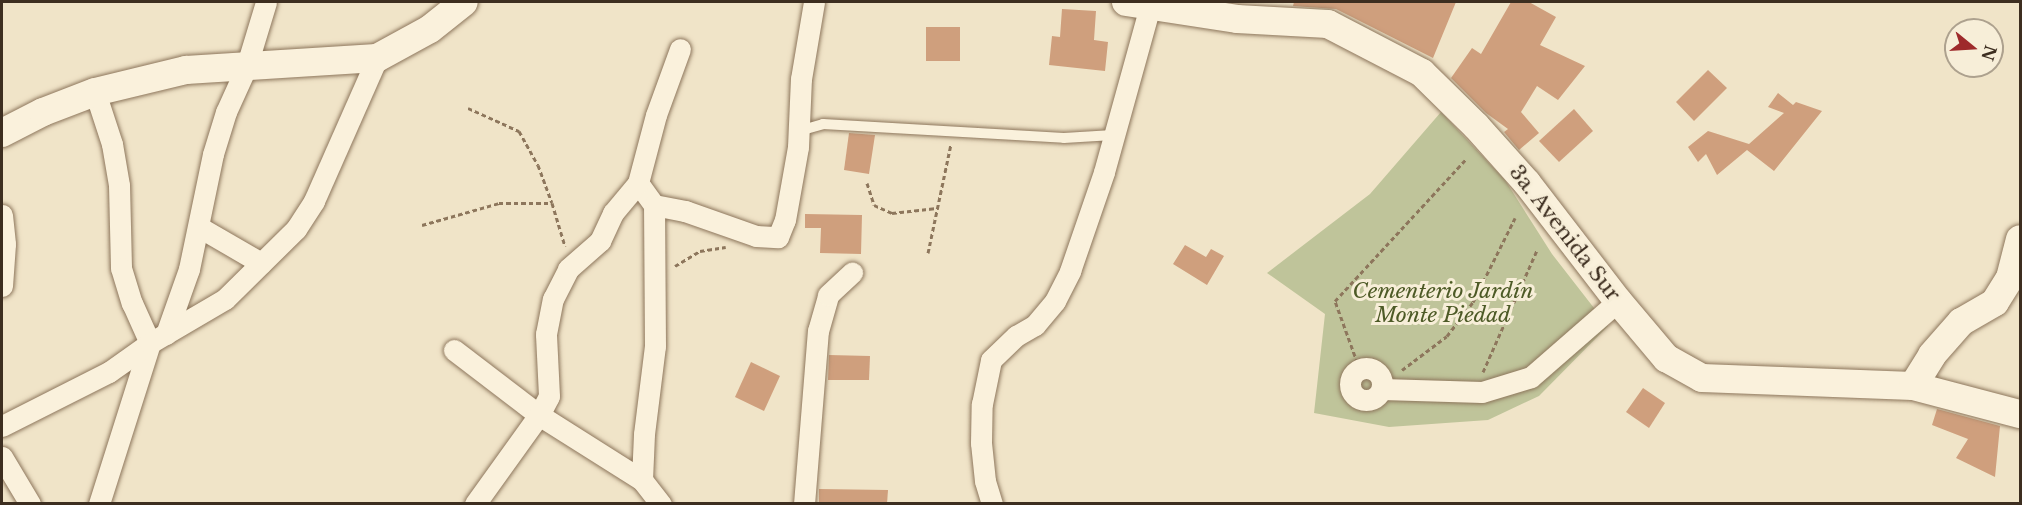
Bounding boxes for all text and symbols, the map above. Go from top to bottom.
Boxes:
north arrow [1944,18,2004,78]
text: N [1977,43,2001,63]
street label: 3a. Avenida Sur [1504,160,1626,306]
park label: Cementerio Jardín Monte Piedad [1352,278,1534,328]

